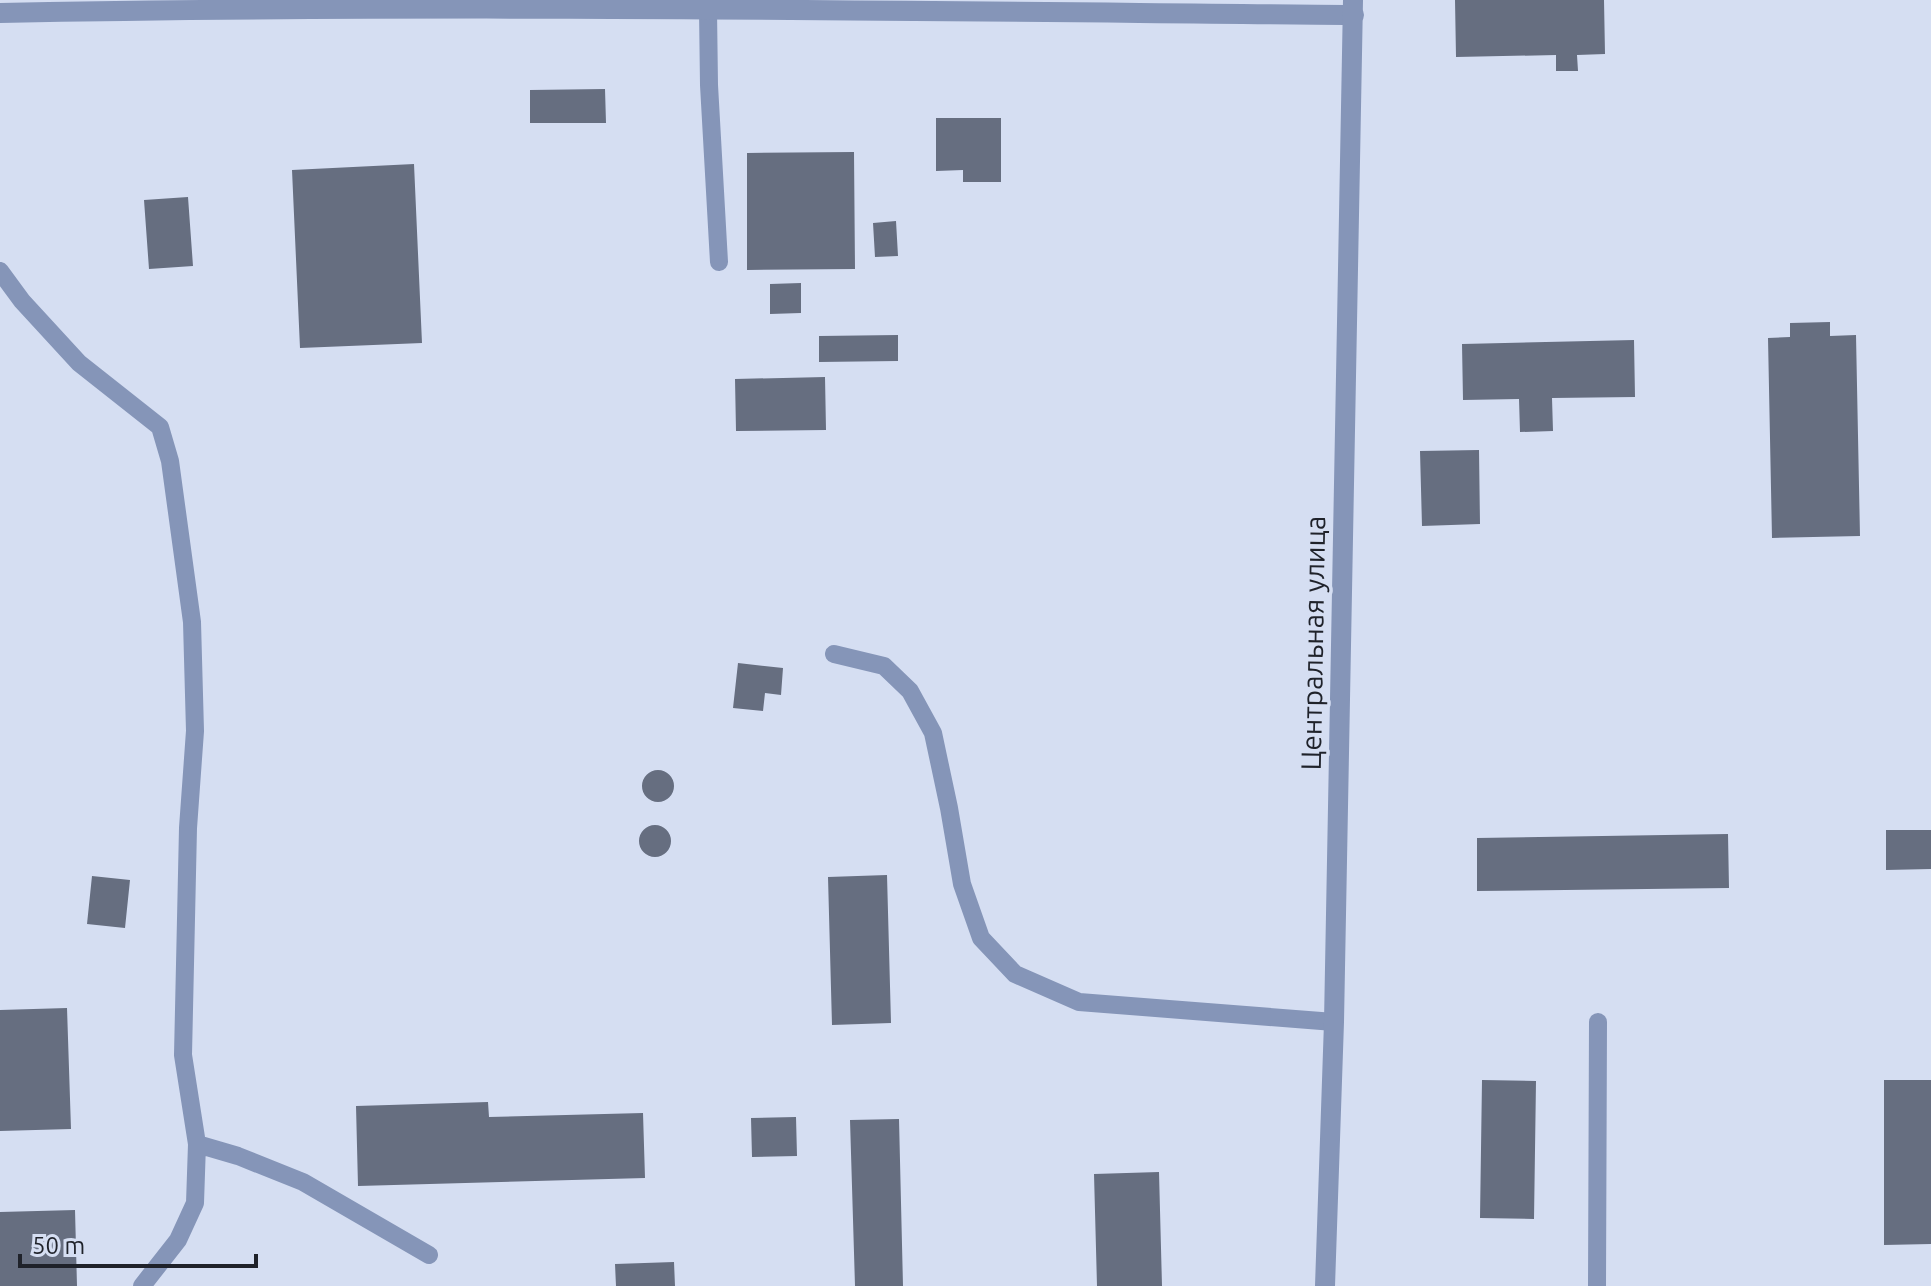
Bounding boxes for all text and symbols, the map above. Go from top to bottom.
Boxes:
street label: Центральная улица [1295,516,1330,770]
scale bar [20,1218,256,1268]
text: 50 m [32,1232,85,1259]

